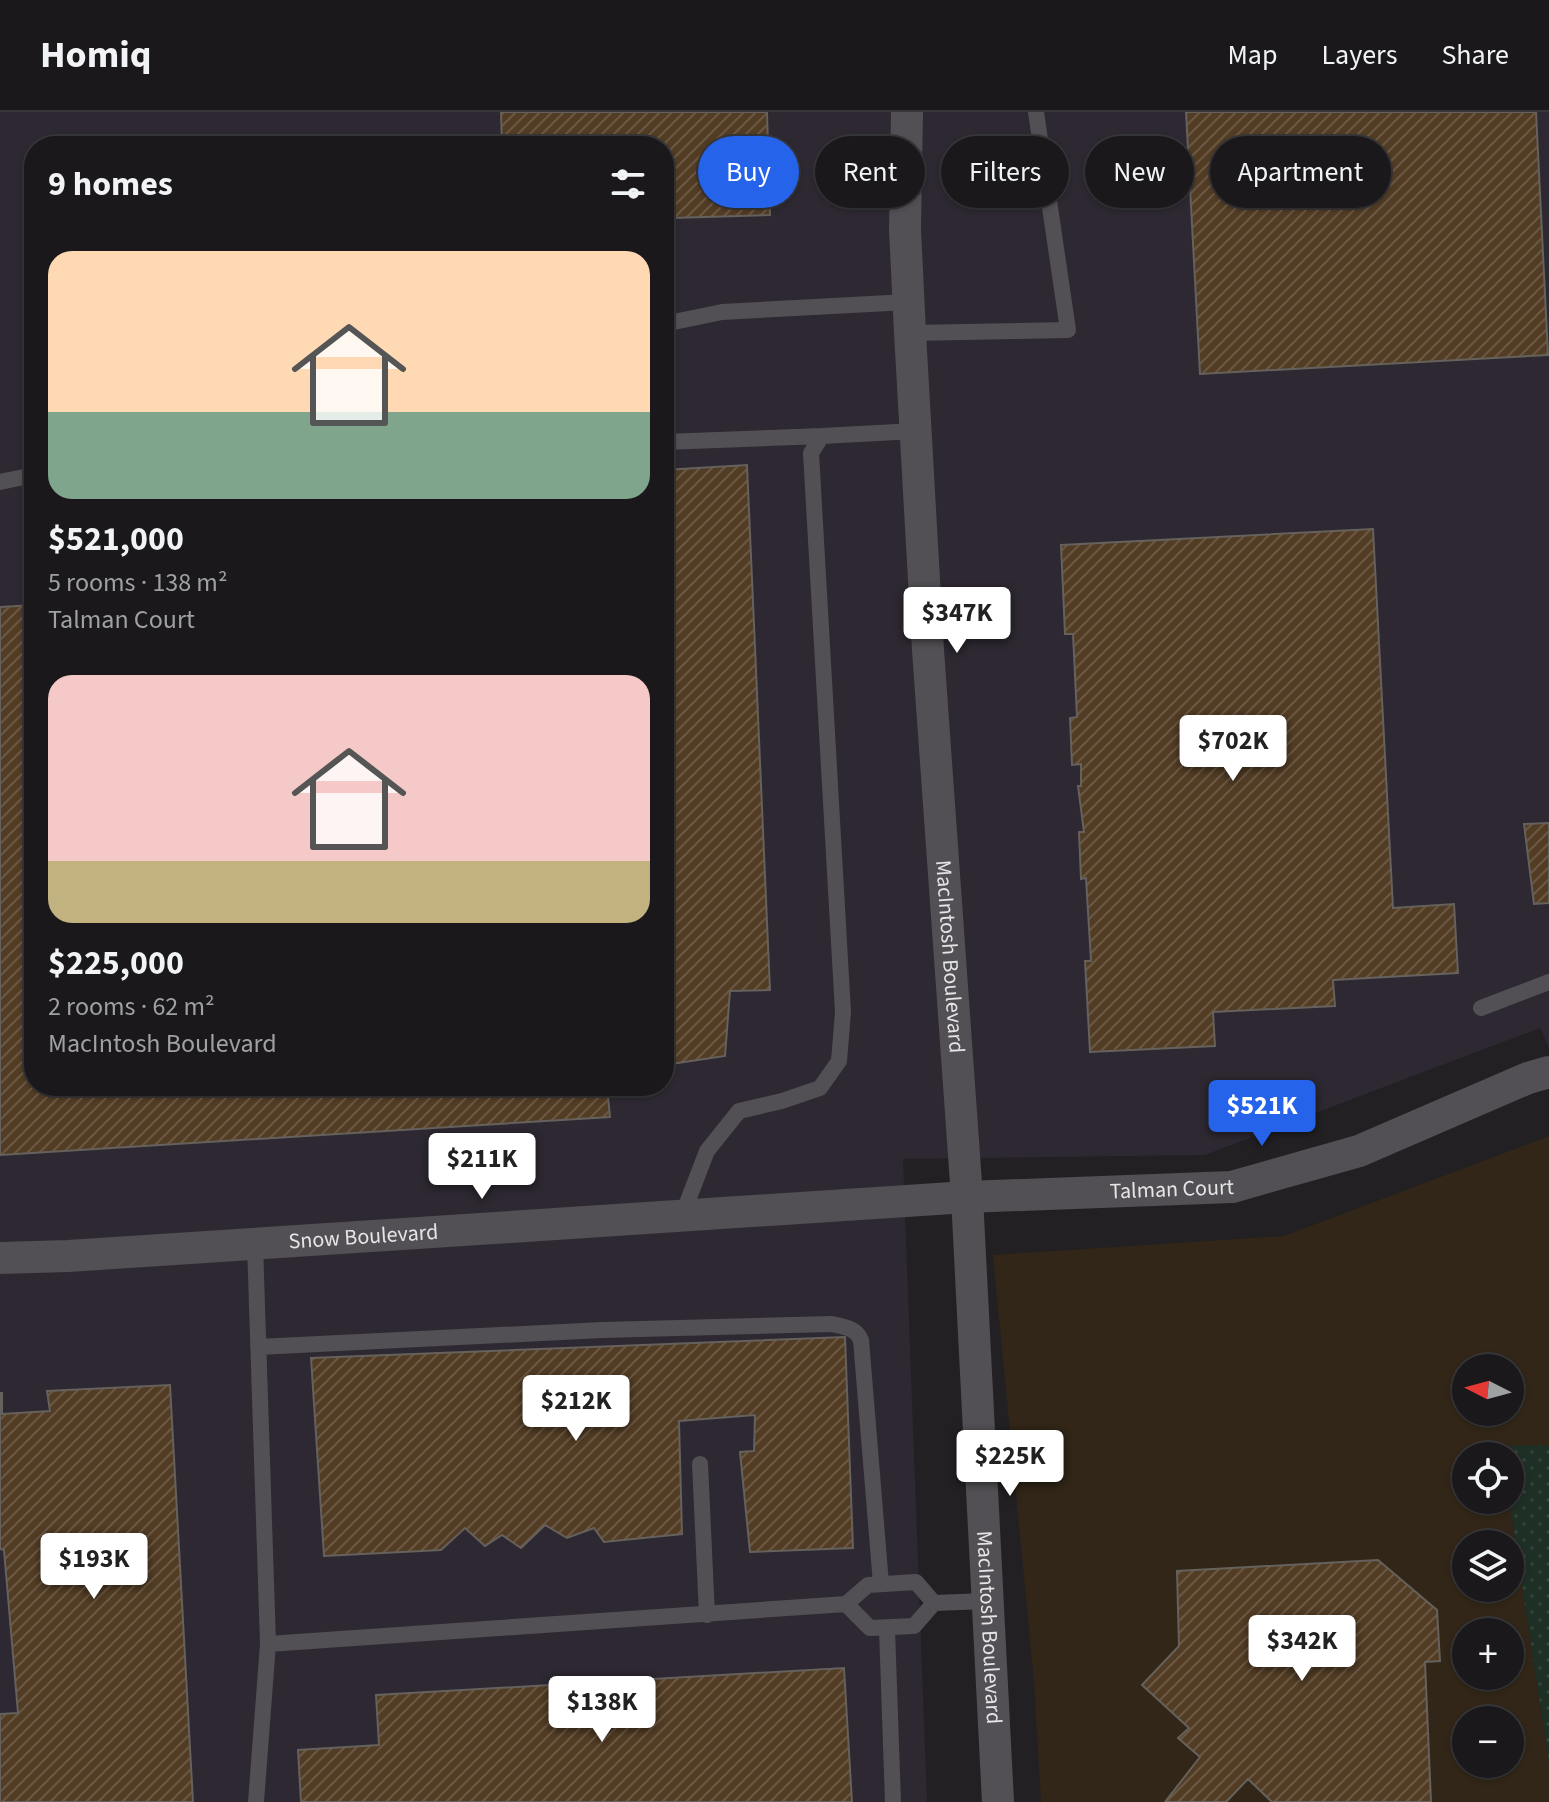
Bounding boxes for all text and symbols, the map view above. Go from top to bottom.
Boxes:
text: Homiq [40,28,152,82]
text: Map [1227,35,1277,75]
text: Layers [1321,35,1397,75]
text: Share [1441,35,1509,75]
chip: Buy [698,136,799,208]
chip: Rent [815,136,925,208]
chip: Filters [941,136,1069,208]
chip: New [1085,136,1194,208]
chip: Apartment [1210,136,1391,208]
text: 9 homes [48,160,173,209]
icon: filters [606,162,650,206]
icon: home [277,303,421,447]
text: $521,000 [48,515,184,564]
text: 5 rooms · 138 m² [48,564,227,601]
pin: $347K [901,587,1013,655]
text: $347K [922,594,992,631]
text: Talman Court [48,601,195,638]
pin: $702K [1177,715,1289,783]
text: $702K [1198,722,1268,759]
icon: home [277,727,421,871]
street label: MacIntosh Boulevard [927,859,973,1054]
text: $225,000 [48,939,184,988]
text: 2 rooms · 62 m² [48,988,215,1025]
text: MacIntosh Boulevard [48,1025,277,1062]
pin: $521K [1206,1080,1318,1148]
text: $521K [1227,1087,1297,1124]
pin: $211K [426,1133,538,1201]
text: $211K [447,1140,517,1177]
street label: Talman Court [1109,1171,1235,1208]
street label: Snow Boulevard [287,1216,439,1257]
north arrow [1452,1354,1524,1426]
map controls [1452,1354,1524,1778]
pin: $212K [520,1375,632,1443]
text: $212K [541,1382,611,1419]
pin: $225K [954,1430,1066,1498]
text: $225K [975,1437,1045,1474]
button: locate [1452,1442,1524,1514]
street label: MacIntosh Boulevard [968,1530,1010,1725]
button: layers [1452,1530,1524,1602]
pin: $193K [38,1533,150,1601]
text: $193K [59,1540,129,1577]
pin: $342K [1246,1615,1358,1683]
button: + [1452,1618,1524,1690]
text: $342K [1267,1622,1337,1659]
pin: $138K [546,1676,658,1744]
text: $138K [567,1683,637,1720]
button: − [1452,1706,1524,1778]

